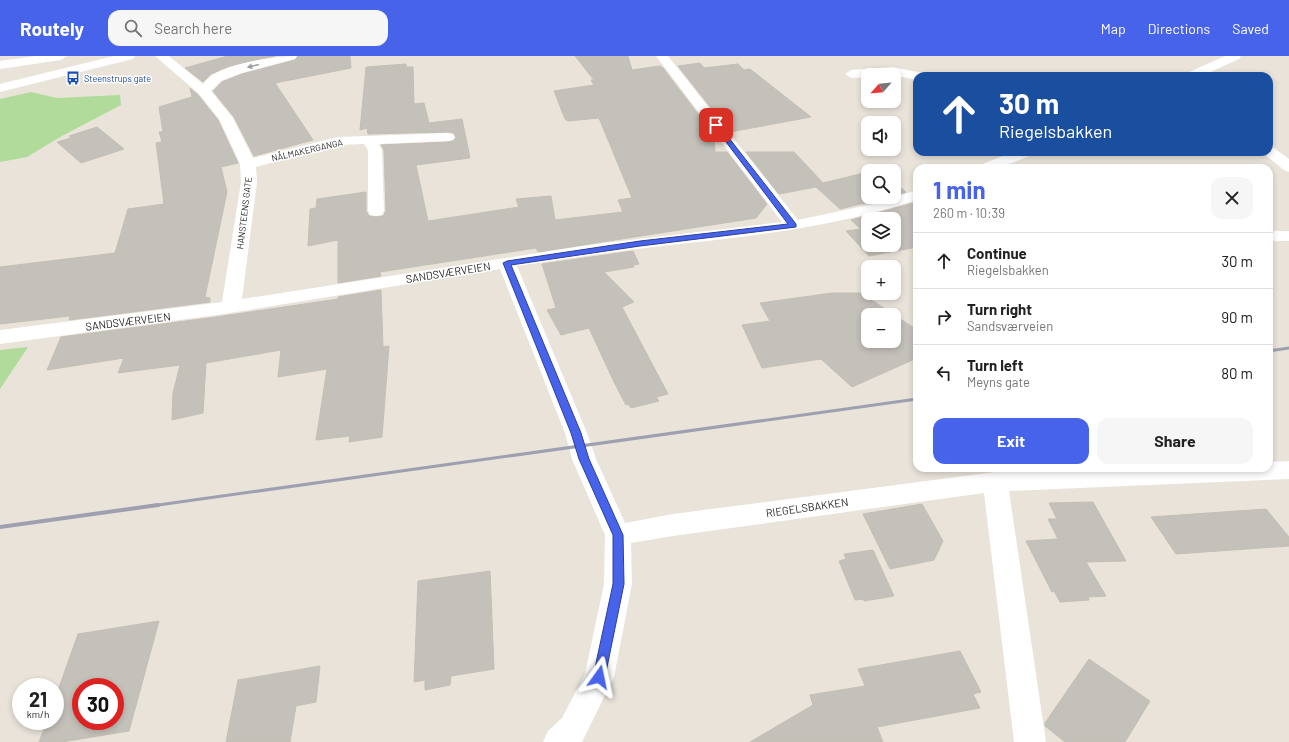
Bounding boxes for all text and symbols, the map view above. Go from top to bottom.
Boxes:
search box [108,10,388,46]
text: Routely [20,17,84,40]
icon: search [122,17,144,39]
text: Search here [154,19,232,37]
text: Map [1101,20,1126,37]
text: Directions [1148,20,1210,37]
text: Saved [1232,20,1269,37]
one-way arrow [247,63,259,69]
north arrow [861,68,901,108]
map controls [861,68,901,348]
bus stop icon: Steenstrups gate [65,70,81,86]
place label: Steenstrups gate [84,73,151,84]
text: 30 m [999,86,1059,120]
icon: ahead [933,88,985,140]
pin [699,108,733,142]
icon: arrive [705,114,727,136]
button: sound [861,116,901,156]
text: Riegelsbakken [999,120,1112,142]
street label: NÅLMAKERGANGA [270,135,344,164]
button: search [861,164,901,204]
text: 1 min [933,175,986,204]
street label: HANSTEENS GATE [234,176,254,250]
button: close [1211,177,1253,219]
text: 260 m · 10:39 [933,205,1005,221]
button: layers [861,212,901,252]
text: Continue [967,244,1027,262]
icon: ahead [933,250,955,272]
text: 30 m [1221,252,1253,270]
street label: SANDSVÆRVEIEN [405,259,491,285]
button: + [861,260,901,300]
text: Riegelsbakken [967,262,1049,278]
text: Turn right [967,300,1032,318]
icon: right [933,306,955,328]
button: − [861,308,901,348]
text: 90 m [1221,308,1253,326]
street label: SANDSVÆRVEIEN [85,309,171,333]
text: Sandsværveien [967,318,1053,334]
text: Turn left [967,356,1023,374]
icon: left [933,362,955,384]
text: 80 m [1221,364,1253,382]
text: Meyns gate [967,374,1030,390]
button: Exit [933,418,1089,464]
button: Share [1097,418,1253,464]
street label: RIEGELSBAKKEN [765,495,849,519]
position arrow [578,656,620,698]
speed limit sign: 30 [72,678,124,730]
text: 21 [29,687,47,711]
text: km/h [27,708,49,720]

